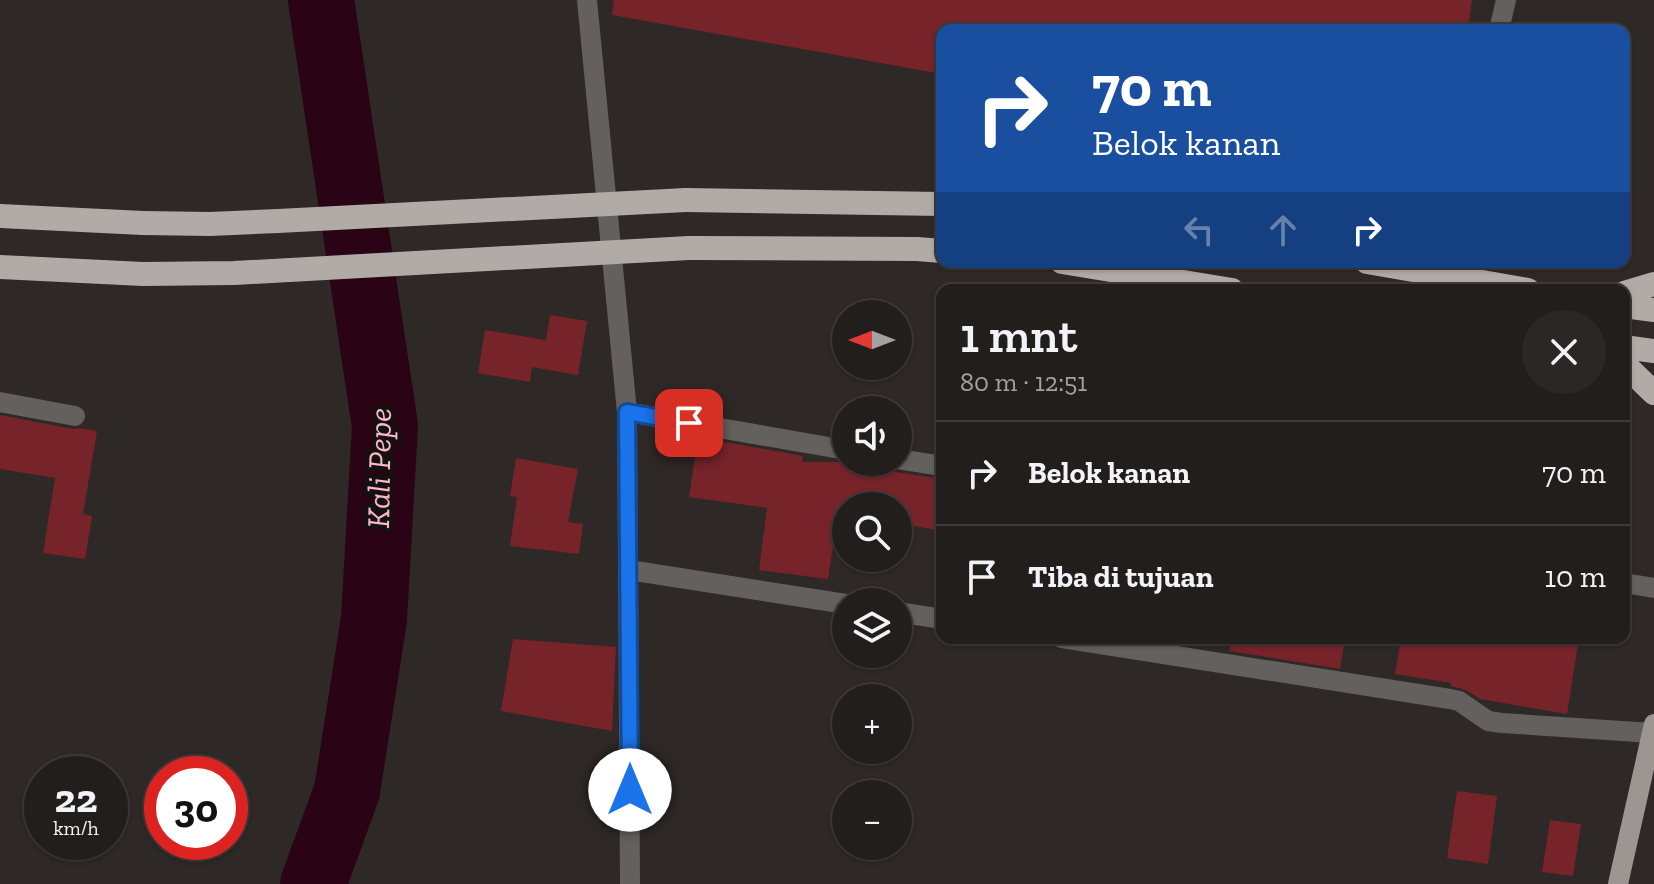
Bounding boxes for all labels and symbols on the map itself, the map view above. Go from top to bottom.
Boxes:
north arrow [832,300,912,380]
pin [655,389,723,457]
water label: Kali Pepe [359,407,399,529]
position arrow [588,748,672,832]
speed limit sign: 30 [144,756,248,860]

